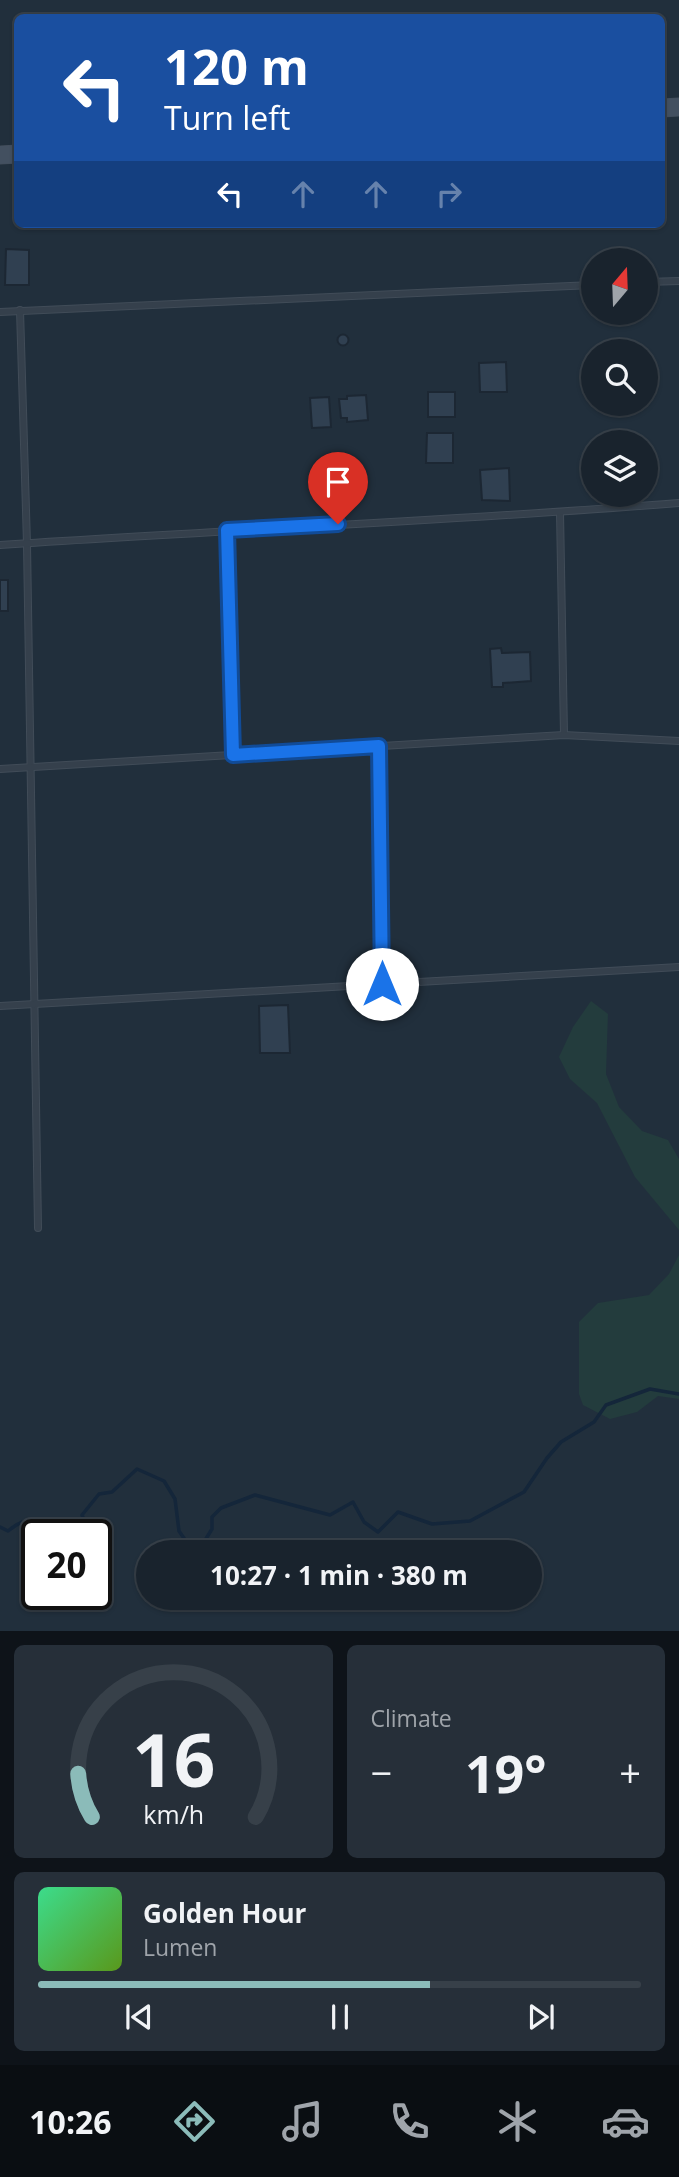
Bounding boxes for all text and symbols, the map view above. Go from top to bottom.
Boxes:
text: 120 m [164,33,309,99]
icon: left [49,42,140,133]
text: Turn left [164,96,290,139]
icon: left [211,175,249,213]
icon: ahead [284,175,322,213]
icon: ahead [357,175,395,213]
icon: right [430,175,468,213]
north arrow [581,248,658,326]
map controls [581,248,658,507]
button: search [581,339,658,416]
button: layers [581,430,658,507]
pin [308,452,368,524]
icon: arrive [319,463,357,501]
position arrow [345,947,419,1021]
speed limit sign: 20 [21,1519,112,1610]
text: 10:27 · 1 min · 380 m [210,1557,468,1593]
text: Climate [371,1702,452,1734]
text: 16 [132,1710,215,1809]
text: 19° [465,1737,547,1808]
text: − [371,1746,392,1798]
text: + [619,1746,641,1798]
text: km/h [143,1797,204,1831]
text: Golden Hour [143,1895,306,1931]
text: Lumen [143,1931,217,1963]
icon: previous [120,1998,158,2036]
icon: pause [321,1998,359,2036]
icon: next [522,1998,560,2036]
icon: directions [170,2097,219,2146]
icon: music [278,2097,327,2146]
icon: phone [385,2097,434,2146]
icon: climate [493,2097,542,2146]
icon: car [601,2097,650,2146]
text: 10:26 [29,2100,112,2143]

